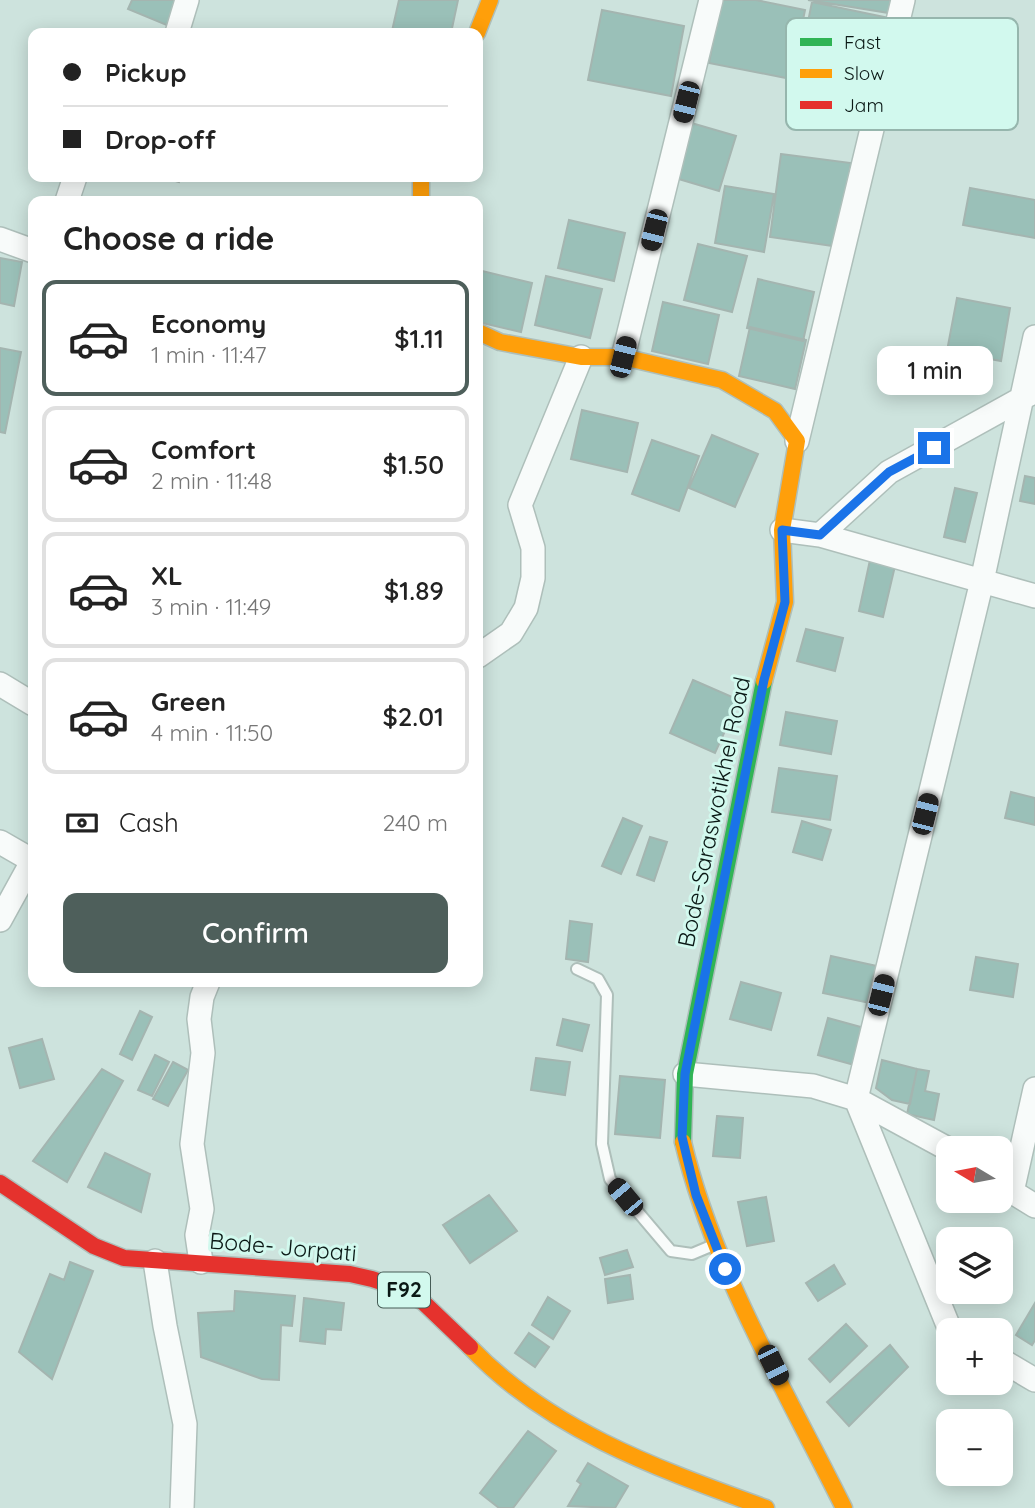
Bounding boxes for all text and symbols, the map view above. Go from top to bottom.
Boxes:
legend [786,18,1018,130]
text: Fast [844,30,881,54]
text: Pickup [105,56,187,89]
text: Slow [844,61,885,85]
car [671,79,702,125]
text: Jam [844,93,884,117]
text: Drop-off [105,123,216,156]
car [639,207,670,253]
text: Choose a ride [63,218,275,258]
icon: car [67,307,130,370]
text: Economy [151,307,266,340]
text: $1.11 [394,322,444,355]
car [608,334,639,380]
text: 1 min · 11:47 [151,340,267,369]
callout: 1 min [876,346,992,396]
text: 1 min [907,356,963,385]
route end [918,432,950,464]
icon: car [67,433,130,496]
text: Comfort [151,433,256,466]
text: $1.50 [382,448,444,481]
text: 2 min · 11:48 [151,466,272,495]
icon: car [67,559,130,622]
text: XL [151,559,183,592]
text: $1.89 [384,574,444,607]
text: 3 min · 11:49 [151,592,271,621]
street label: Bode-Saraswotikhel Road [671,674,756,950]
icon: car [67,685,130,748]
text: Green [151,685,226,718]
text: $2.01 [382,700,444,733]
text: 4 min · 11:50 [151,718,273,747]
car [910,791,941,837]
icon: cash [63,804,101,842]
text: Cash [119,806,179,839]
text: 240 m [383,808,448,837]
button: Confirm [63,893,448,973]
car [866,972,897,1018]
north arrow [936,1136,1013,1213]
map controls [936,1136,1013,1486]
car [604,1174,647,1220]
street label: Bode- Jorpati [208,1226,358,1267]
button: layers [936,1227,1013,1304]
route start [709,1253,741,1285]
road number: F92 [378,1272,430,1308]
button: + [936,1318,1013,1395]
car [755,1342,792,1388]
button: − [936,1409,1013,1486]

